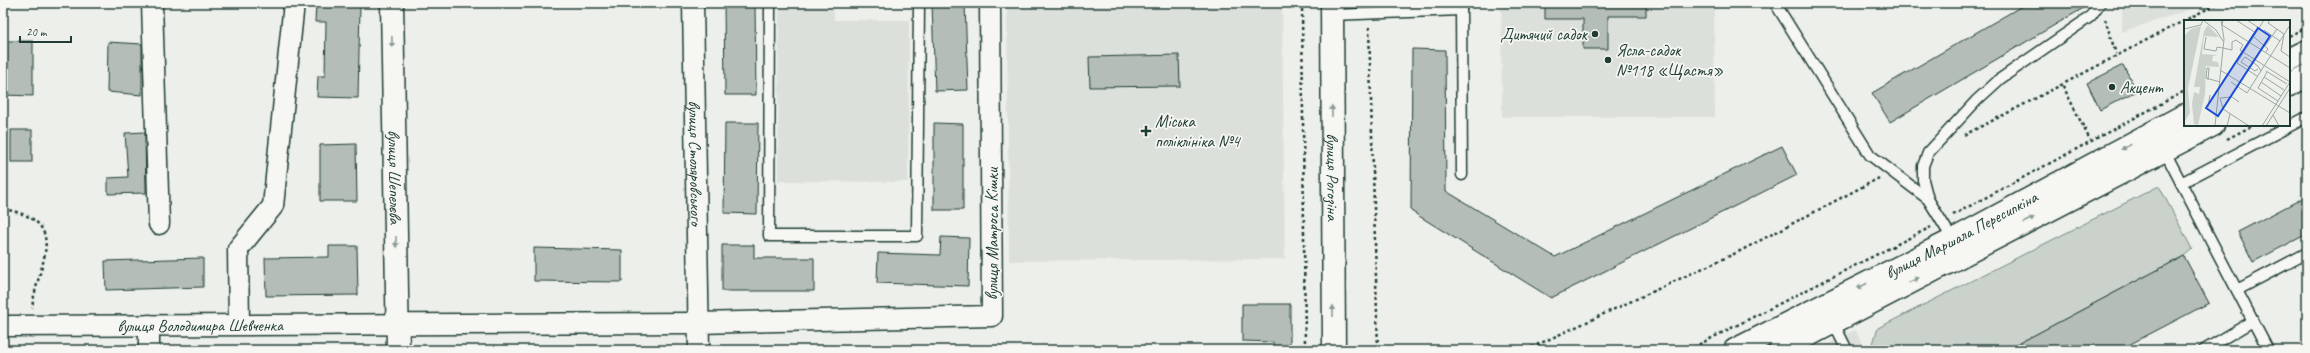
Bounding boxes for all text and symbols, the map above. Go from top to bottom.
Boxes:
scale bar [20,18,71,44]
inset map [2184,20,2290,126]
text: 20 m [26,24,48,40]
place label: Дитячий садок [1500,24,1589,45]
marker: Дитячий садок [1590,29,1600,39]
one-way arrow [389,36,395,49]
place label: Ясла-садок №118 «Щастя» [1616,40,1724,81]
marker: Ясла-садок №118 «Щастя» [1603,55,1613,65]
place label: Акцент [2120,77,2164,98]
marker: Акцент [2107,82,2117,92]
street label: вулиця Столяровського [684,100,707,228]
one-way arrow [1329,104,1335,117]
place label: Міська поліклініка №4 [1155,111,1242,152]
marker: Міська поліклініка №4 [1140,125,1152,137]
street label: вулиця Шепелєва [383,130,406,226]
street label: вулиця Рогозіна [1321,133,1343,222]
one-way arrow [2120,144,2132,151]
street label: вулиця Матроса Кішки [982,166,1003,300]
street label: вулиця Маршала Пересипкіна [1882,186,2043,283]
one-way arrow [2023,217,2035,224]
one-way arrow [393,236,399,249]
one-way arrow [1908,277,1920,283]
one-way arrow [1856,283,1868,289]
one-way arrow [1330,304,1336,317]
street label: вулиця Володимира Шевченка [117,315,284,337]

